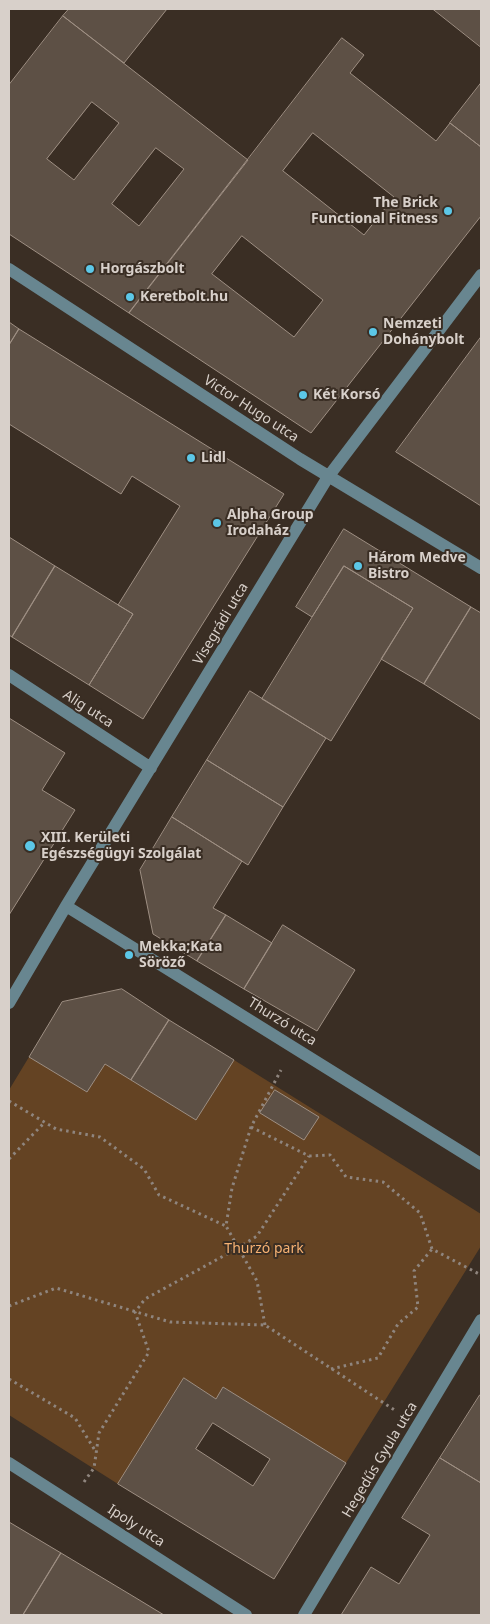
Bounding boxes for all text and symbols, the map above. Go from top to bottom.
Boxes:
place label: The Brick Functional Fitness [311,195,438,228]
marker: The Brick Functional Fitness [442,205,454,217]
place label: Horgászbolt [100,261,185,277]
marker: Horgászbolt [84,263,96,275]
place label: Keretbolt.hu [140,289,228,305]
marker: Keretbolt.hu [124,291,136,303]
place label: Nemzeti Dohánybolt [383,316,464,348]
marker: Nemzeti Dohánybolt [367,326,379,338]
street label: Victor Hugo utca [200,372,302,446]
place label: Két Korsó [313,387,380,403]
marker: Két Korsó [297,389,309,401]
place label: Lidl [201,450,226,466]
marker: Lidl [185,452,197,464]
place label: Alpha Group Irodaház [227,507,314,540]
marker: Alpha Group Irodaház [211,517,223,529]
place label: Három Medve Bistro [368,550,466,582]
marker: Három Medve Bistro [352,560,364,572]
street label: Visegrádi utca [190,580,252,668]
street label: Alig utca [60,687,116,731]
place label: XIII. Kerületi Egészségügyi Szolgálat [41,830,201,862]
marker: XIII. Kerületi Egészségügyi Szolgálat [23,839,37,853]
place label: Mekka;Kata Söröző [139,939,222,972]
marker: Mekka;Kata Söröző [123,949,135,961]
street label: Thurzó utca [245,994,319,1050]
park label: Thurzó park [224,1241,304,1257]
street label: Hegedűs Gyula utca [339,1399,421,1521]
street label: Ipoly utca [104,1501,168,1551]

